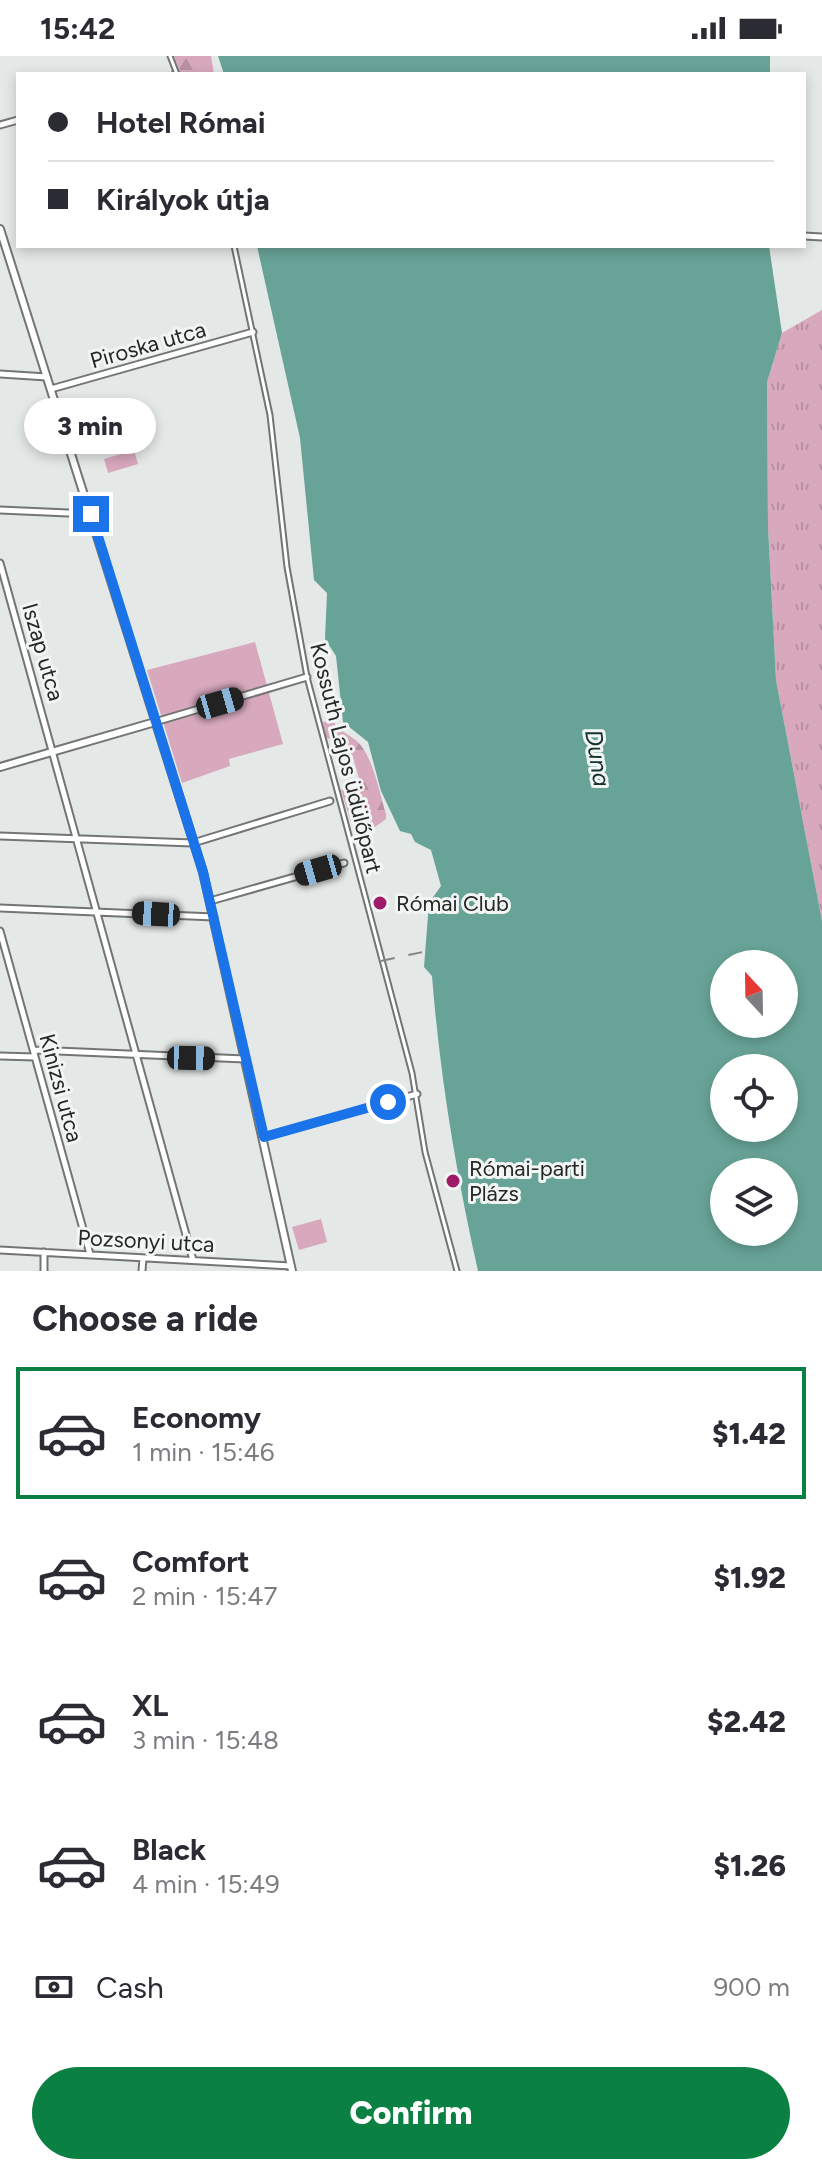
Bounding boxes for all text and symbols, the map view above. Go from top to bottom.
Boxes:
text: 15:42 [40,10,115,47]
text: Hotel Római [96,104,266,141]
text: Királyok útja [96,181,270,218]
street label: Piroska utca [87,316,209,374]
callout: 3 min [25,398,157,454]
text: 3 min [57,410,123,442]
route end [73,496,109,532]
street label: Iszap utca [16,600,70,704]
street label: Kossuth Lajos üdülőpart [304,640,388,876]
car [194,685,246,721]
water label: Duna [579,727,617,789]
car [292,852,344,888]
place label: Római Club [396,890,509,917]
marker: Római Club [371,894,389,912]
car [131,901,181,927]
north arrow [710,950,798,1038]
map controls [710,950,798,1246]
street label: Kinizsi utca [34,1031,88,1145]
car [167,1046,215,1070]
button: locate [710,1054,798,1142]
route start [370,1084,406,1120]
place label: Római-parti Plázs [469,1155,585,1207]
button: layers [710,1158,798,1246]
marker: Római-parti Plázs [444,1172,462,1190]
street label: Pozsonyi utca [77,1224,215,1258]
text: Choose a ride [32,1297,258,1340]
icon: car [36,1397,108,1469]
text: Economy [132,1399,261,1436]
text: $1.42 [712,1415,786,1452]
text: 1 min · 15:46 [132,1436,274,1468]
icon: car [36,1541,108,1613]
text: Comfort [132,1543,250,1580]
text: $1.92 [713,1559,786,1596]
text: 2 min · 15:47 [132,1580,277,1612]
icon: car [36,1685,108,1757]
text: XL [132,1687,168,1724]
text: $2.42 [707,1703,786,1740]
text: 3 min · 15:48 [132,1724,279,1756]
icon: car [36,1829,108,1901]
text: Black [132,1831,206,1868]
text: $1.26 [713,1847,786,1884]
text: 4 min · 15:49 [132,1868,280,1900]
icon: cash [32,1965,76,2009]
text: Cash [96,1969,164,2006]
text: 900 m [713,1971,790,2003]
button: Confirm [32,2067,790,2159]

